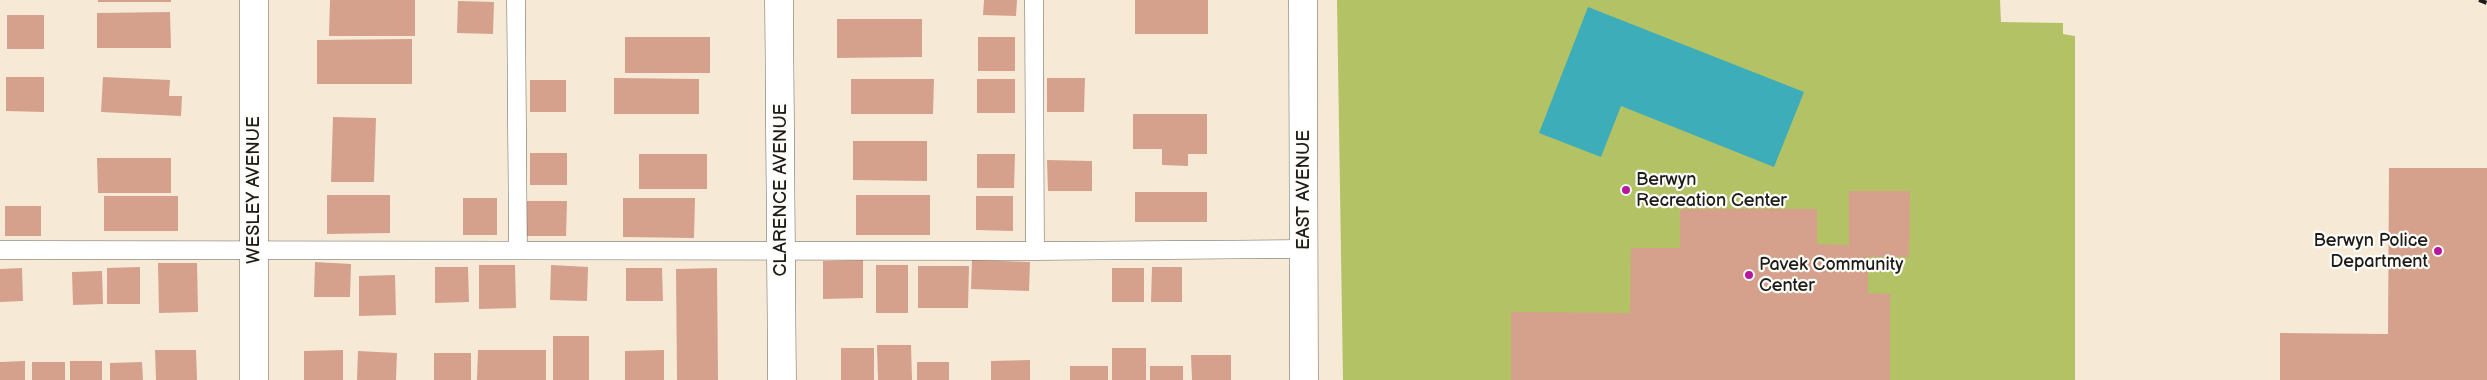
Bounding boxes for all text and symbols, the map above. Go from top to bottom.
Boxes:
street label: CLARENCE AVENUE [770,104,792,276]
street label: WESLEY AVENUE [243,116,265,264]
street label: EAST AVENUE [1293,130,1315,250]
place label: Berwyn Recreation Center [1636,169,1787,212]
marker: Berwyn Recreation Center [1620,184,1632,196]
place label: Berwyn Police Department [2313,230,2428,272]
marker: Berwyn Police Department [2432,245,2444,257]
place label: Pavek Community Center [1759,254,1903,296]
marker: Pavek Community Center [1743,269,1755,281]

